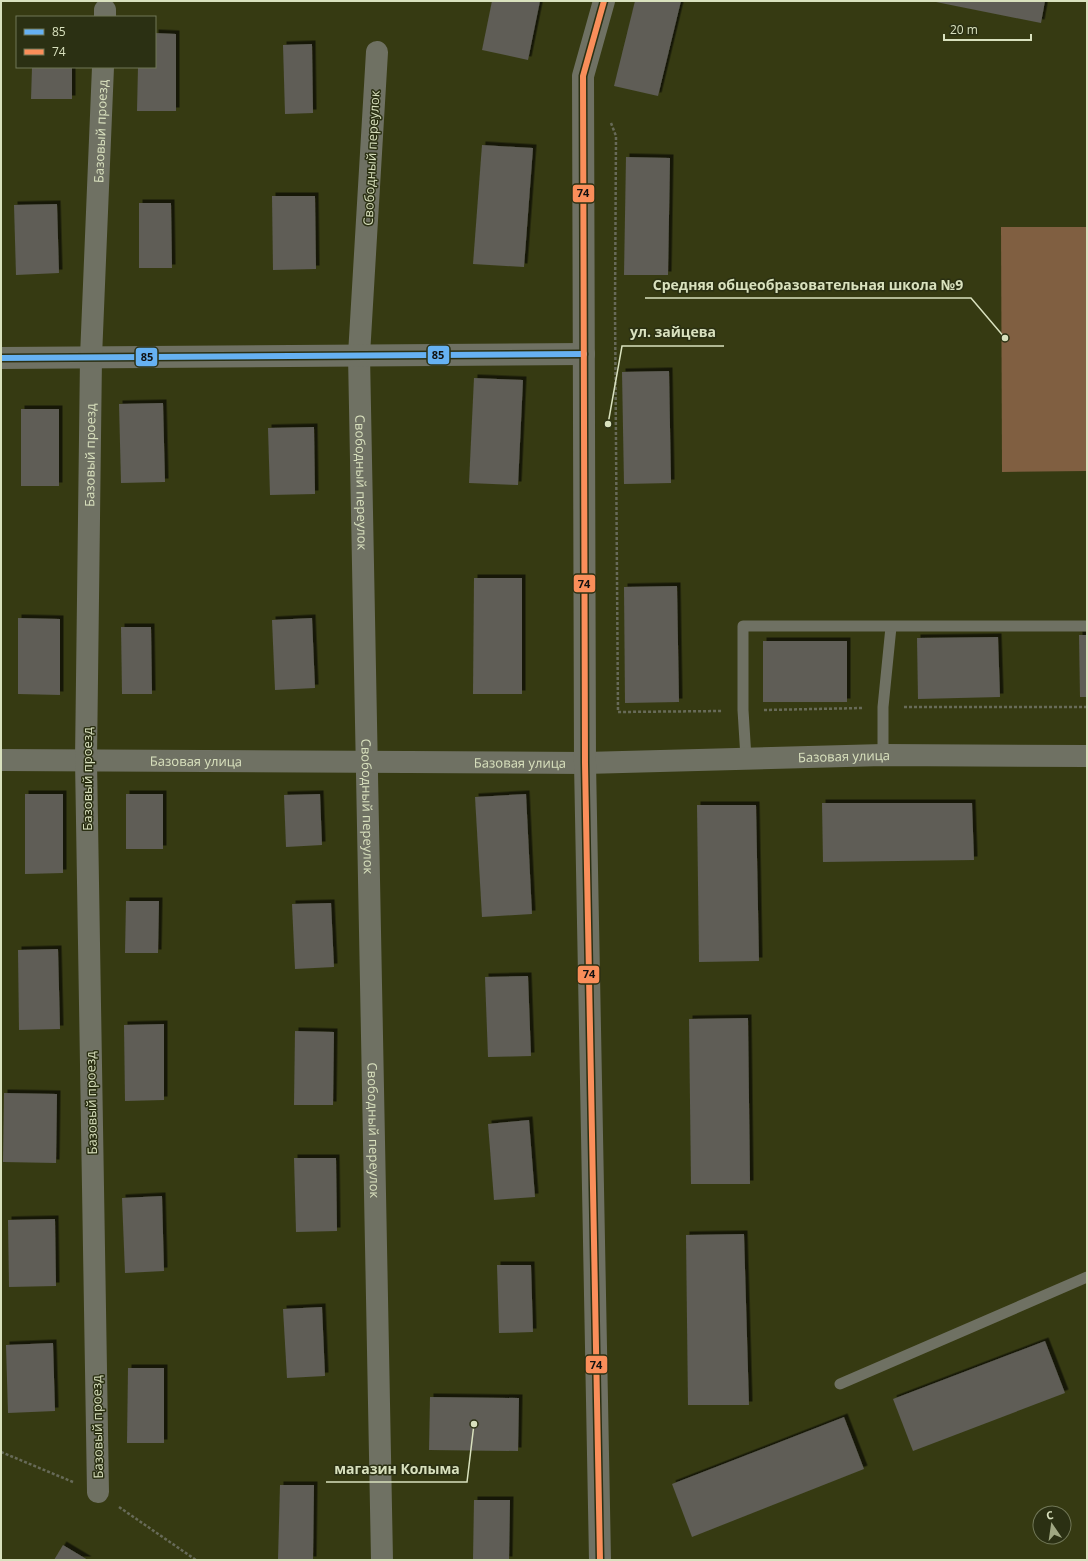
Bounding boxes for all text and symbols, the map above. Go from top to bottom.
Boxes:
legend [16,16,156,68]
scale bar [944,16,1031,42]
text: 20 m [950,21,978,38]
text: 85 [52,23,66,40]
text: 74 [52,43,66,60]
street label: Базовый проезд [89,79,111,183]
street label: Свободный переулок [358,90,384,226]
line badge: 74 [572,184,595,203]
text: 74 [577,185,590,200]
callout: Средняя общеобразовательная школа №9 [645,272,971,298]
text: Средняя общеобразовательная школа №9 [653,275,963,294]
callout: ул. зайцева [622,320,724,346]
text: ул. зайцева [630,322,716,341]
line badge: 85 [427,345,450,365]
line badge: 85 [135,347,158,367]
text: 85 [432,347,444,362]
text: 85 [141,349,153,364]
street label: Базовый проезд [80,403,99,507]
street label: Свободный переулок [351,414,372,551]
line badge: 74 [573,574,596,593]
text: 74 [578,576,591,591]
street label: Базовый проезд [78,727,96,831]
street label: Свободный переулок [357,738,378,875]
street label: Базовая улица [798,746,890,766]
street label: Базовая улица [150,752,242,770]
street label: Базовая улица [474,753,566,772]
line badge: 74 [577,965,600,984]
text: 74 [583,966,596,981]
street label: Базовый проезд [81,1051,101,1155]
street label: Свободный переулок [364,1062,384,1199]
line badge: 74 [585,1355,608,1374]
text: 74 [590,1357,603,1372]
street label: Базовый проезд [87,1375,107,1479]
callout: магазин Колыма [326,1456,467,1482]
text: магазин Колыма [334,1459,460,1478]
north arrow [1032,1505,1072,1545]
text: С [1045,1507,1055,1523]

